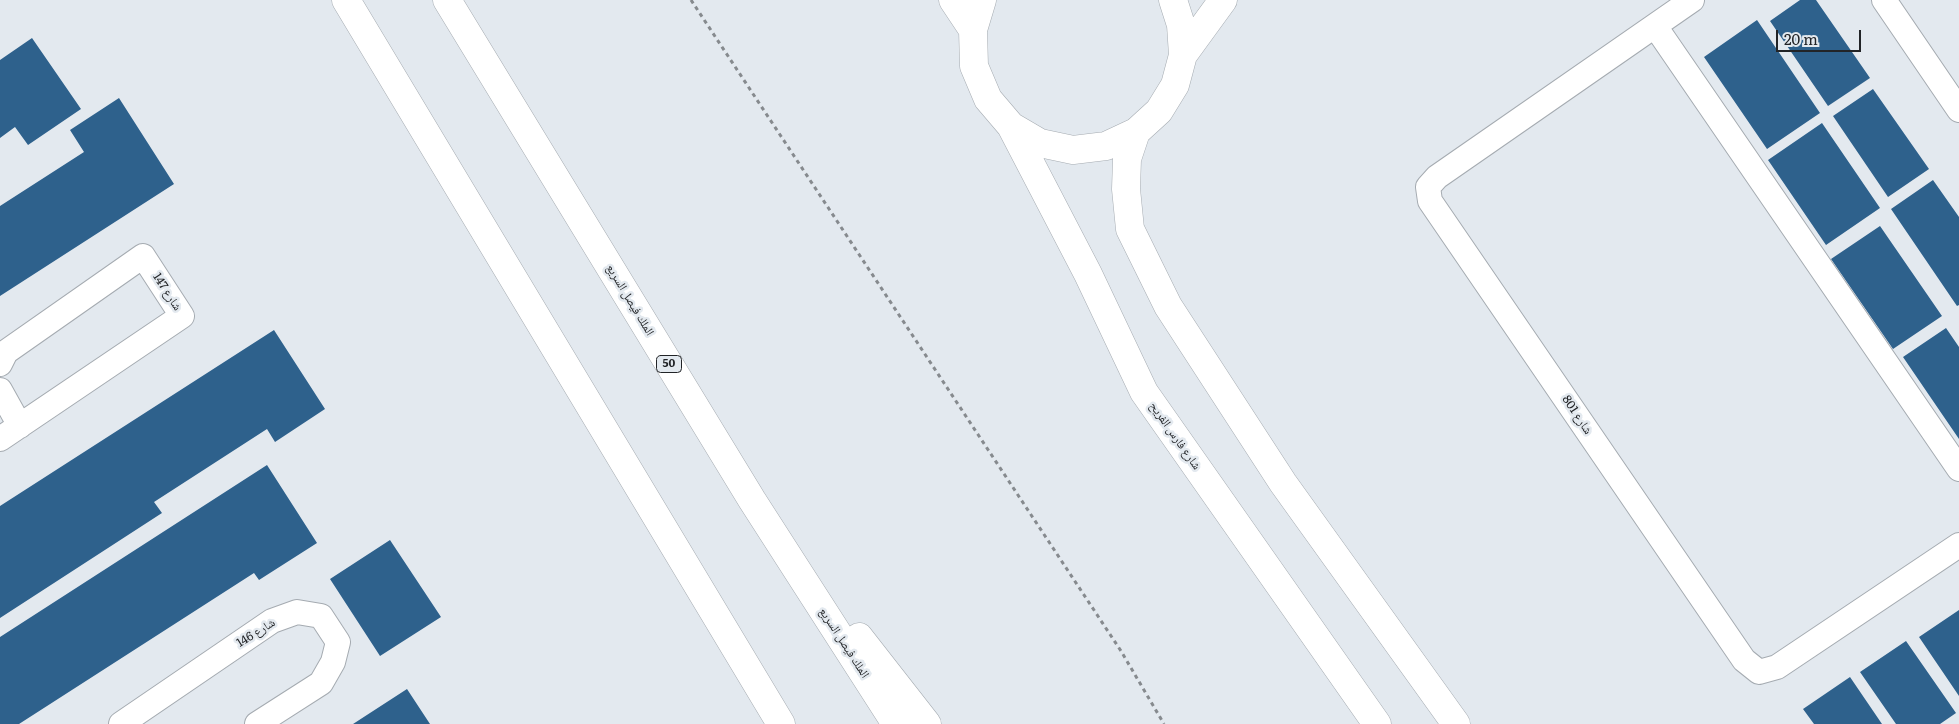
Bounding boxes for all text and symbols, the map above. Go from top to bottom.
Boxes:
scale bar [1779,20,1864,52]
text: 20 m [1784,27,1818,50]
street label: الملك فيصل السريع [603,262,657,338]
street label: شارع 147 [150,271,184,313]
road number: 50 [656,356,682,372]
street label: شارع 801 [1559,393,1595,437]
street label: شارع فارس الفريح [1146,399,1204,473]
street label: الملك فيصل السريع [816,605,872,681]
street label: شارع 146 [234,616,278,650]

